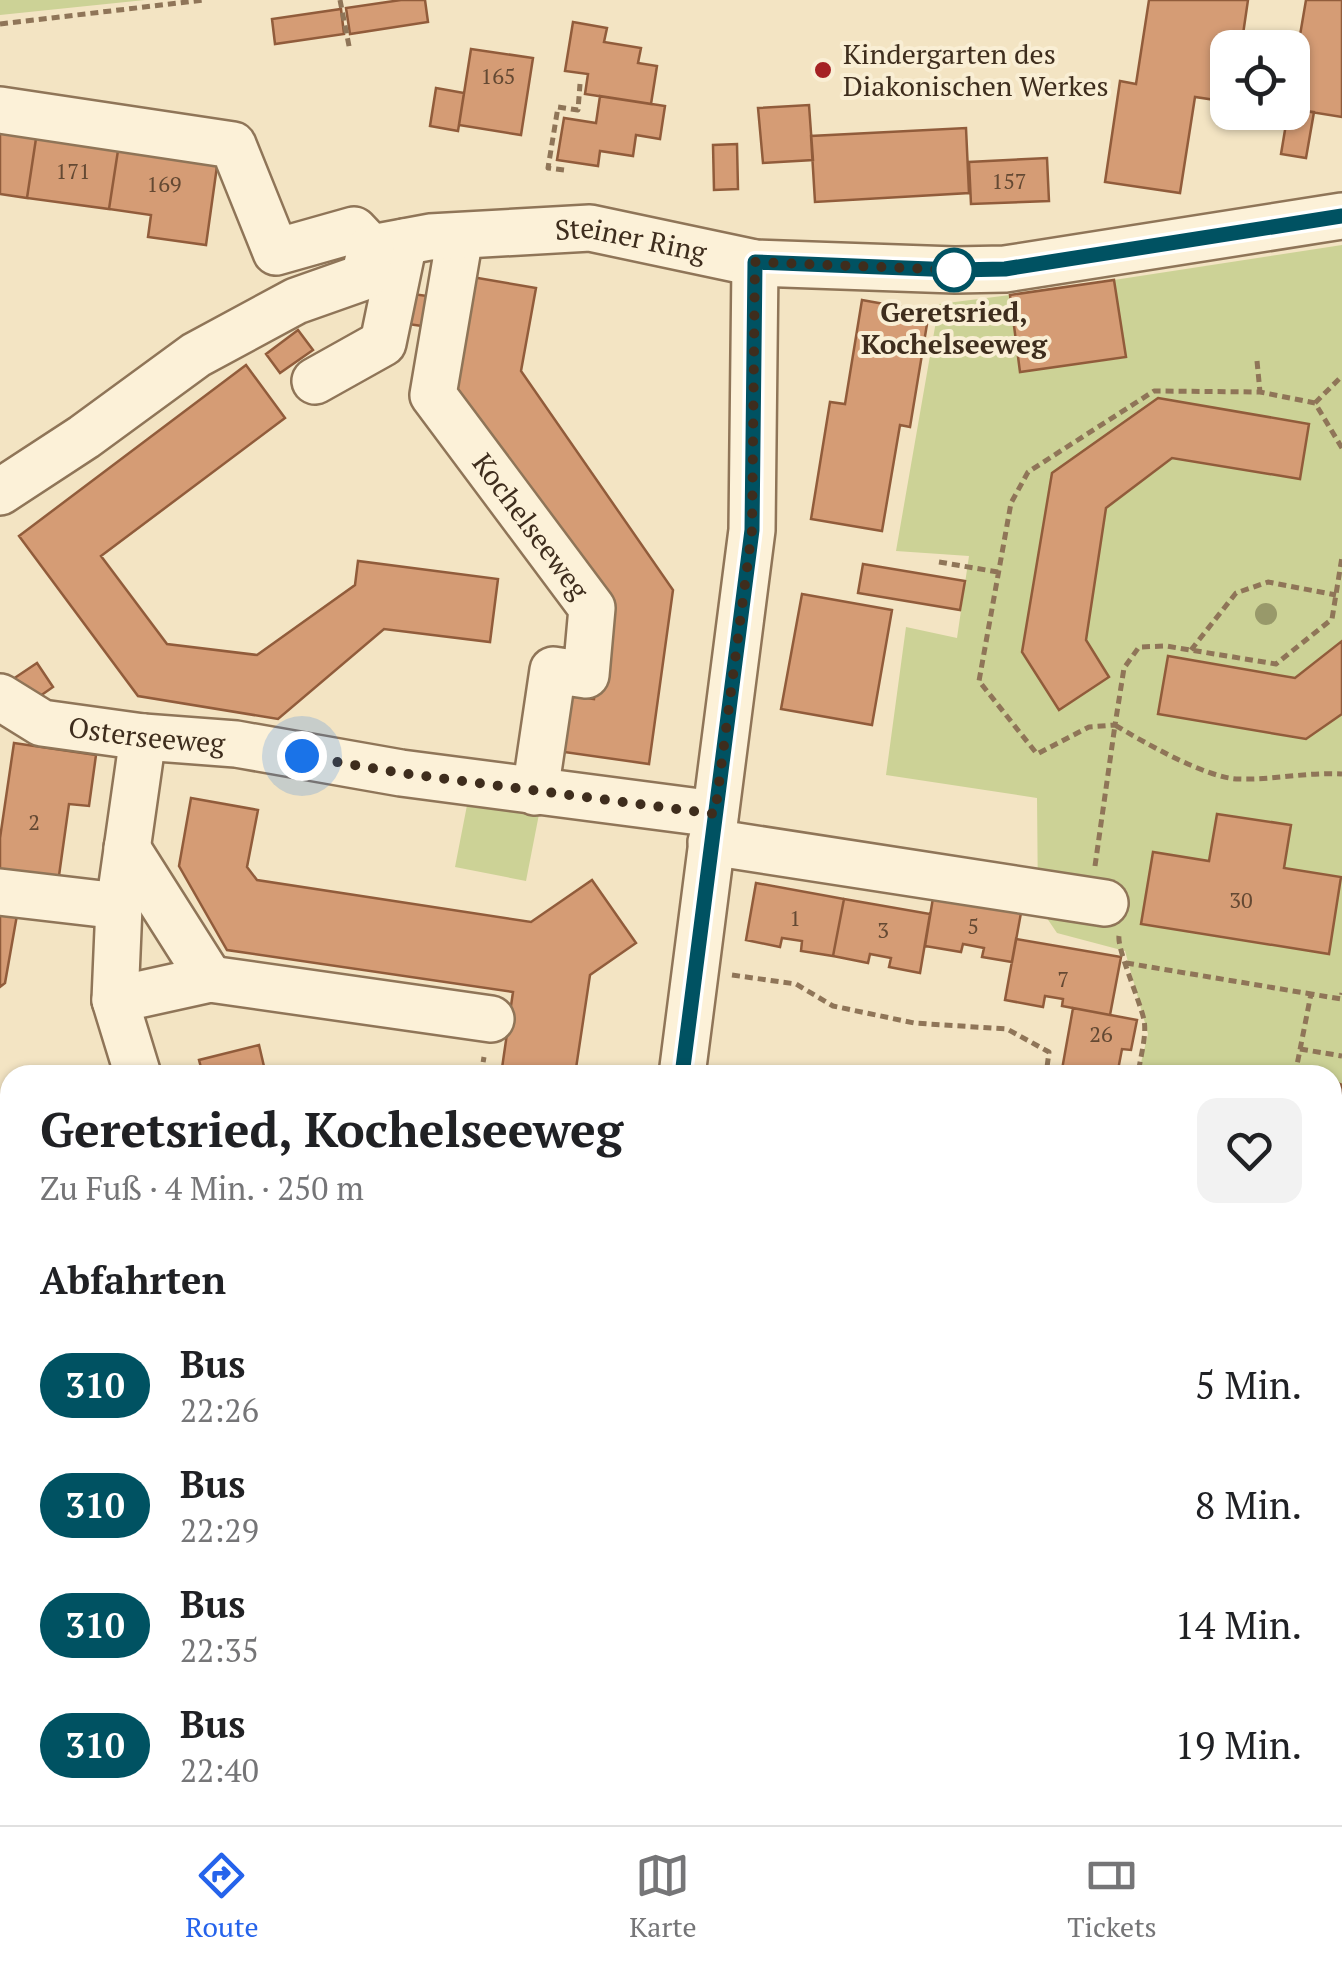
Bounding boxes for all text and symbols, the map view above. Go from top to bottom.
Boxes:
map controls [1210,30,1310,130]
button: locate [1210,30,1310,130]
place label: Kindergarten des Diakonischen Werkes [843,35,1109,104]
marker: Kindergarten des Diakonischen Werkes [812,59,834,81]
house number: 165 [480,61,516,90]
house number: 171 [55,156,91,185]
house number: 157 [991,166,1027,195]
house number: 169 [146,169,182,198]
street label: Steiner Ring [554,209,711,270]
marker: Geretsried, Kochelseeweg [933,249,975,291]
place label: Geretsried, Kochelseeweg [861,293,1048,362]
street label: Kochelseeweg [465,445,599,607]
street label: Osterseeweg [66,708,228,761]
your location [277,731,327,781]
house number: 2 [28,807,40,836]
house number: 30 [1229,885,1253,914]
house number: 1 [789,903,801,932]
house number: 5 [967,911,979,940]
house number: 3 [877,915,889,944]
house number: 7 [1057,964,1069,993]
house number: 26 [1089,1019,1113,1048]
text: Geretsried, Kochelseeweg [40,1097,623,1161]
button: heart [1197,1098,1302,1203]
text: Zu Fuß · 4 Min. · 250 m [40,1167,364,1209]
text: Abfahrten [40,1255,226,1305]
text: Bus [180,1339,245,1389]
text: 5 Min. [1195,1360,1302,1410]
text: 310 [65,1362,125,1408]
text: 22:26 [180,1389,259,1431]
text: Bus [180,1459,245,1509]
text: 8 Min. [1195,1480,1302,1530]
text: 310 [65,1482,125,1528]
text: 22:29 [180,1509,259,1551]
text: Bus [180,1579,245,1629]
text: 14 Min. [1175,1600,1302,1650]
text: 310 [65,1602,125,1648]
text: 22:35 [180,1629,259,1671]
text: Bus [180,1699,245,1749]
text: 19 Min. [1175,1720,1302,1770]
text: 310 [65,1722,125,1768]
text: 22:40 [180,1749,259,1791]
tab: Route [185,1848,259,1945]
tab: Karte [629,1848,697,1945]
tab: Tickets [1067,1848,1157,1945]

